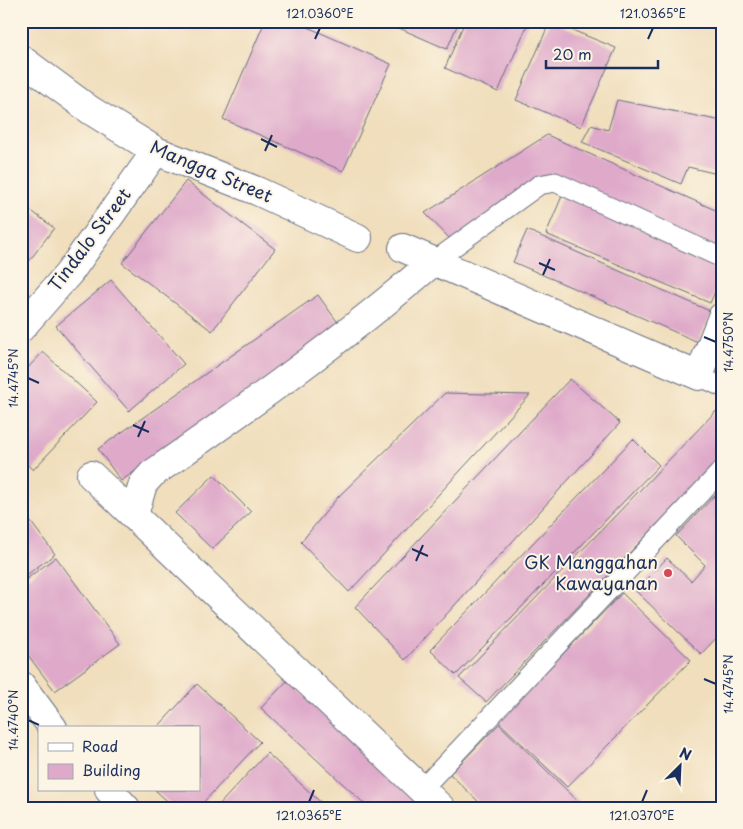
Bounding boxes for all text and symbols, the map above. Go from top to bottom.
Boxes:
text: 121.0360°E [286,4,354,22]
text: 121.0365°E [620,4,686,22]
scale bar [546,38,658,70]
text: 20 m [553,42,592,65]
street label: Mangga Street [146,133,277,209]
street label: Tindalo Street [41,182,137,297]
text: 14.4750°N [719,312,737,372]
text: 14.4745°N [4,348,22,408]
place label: GK Manggahan Kawayanan [524,548,658,596]
marker: GK Manggahan Kawayanan [662,567,674,579]
text: 14.4745°N [719,654,737,714]
text: 14.4740°N [4,690,22,750]
legend [38,726,200,792]
text: Road [82,734,118,757]
north arrow [656,742,706,792]
text: N [676,742,695,766]
text: Building [82,758,141,781]
text: 121.0365°E [276,806,342,824]
text: 121.0370°E [609,806,675,824]

